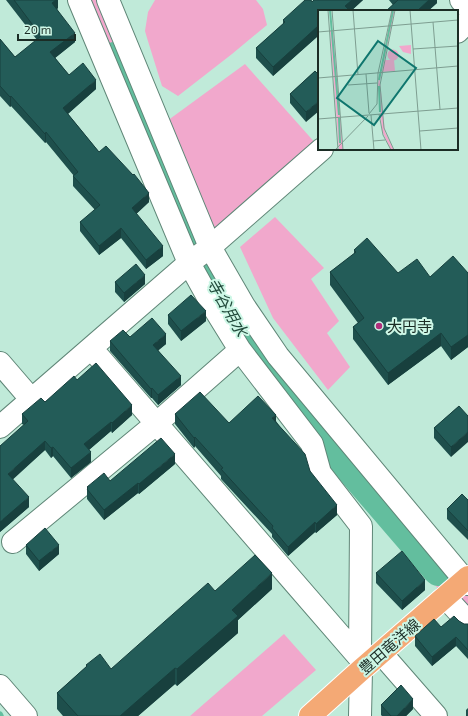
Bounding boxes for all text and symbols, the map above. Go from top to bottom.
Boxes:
inset map [318,10,458,150]
scale bar [18,16,75,42]
text: 20 m [24,22,51,36]
water label: 寺谷用水 [204,275,253,341]
place label: 大円寺 [387,317,432,335]
marker: 大円寺 [374,321,384,331]
street label: 豊田竜洋線 [355,615,423,677]

